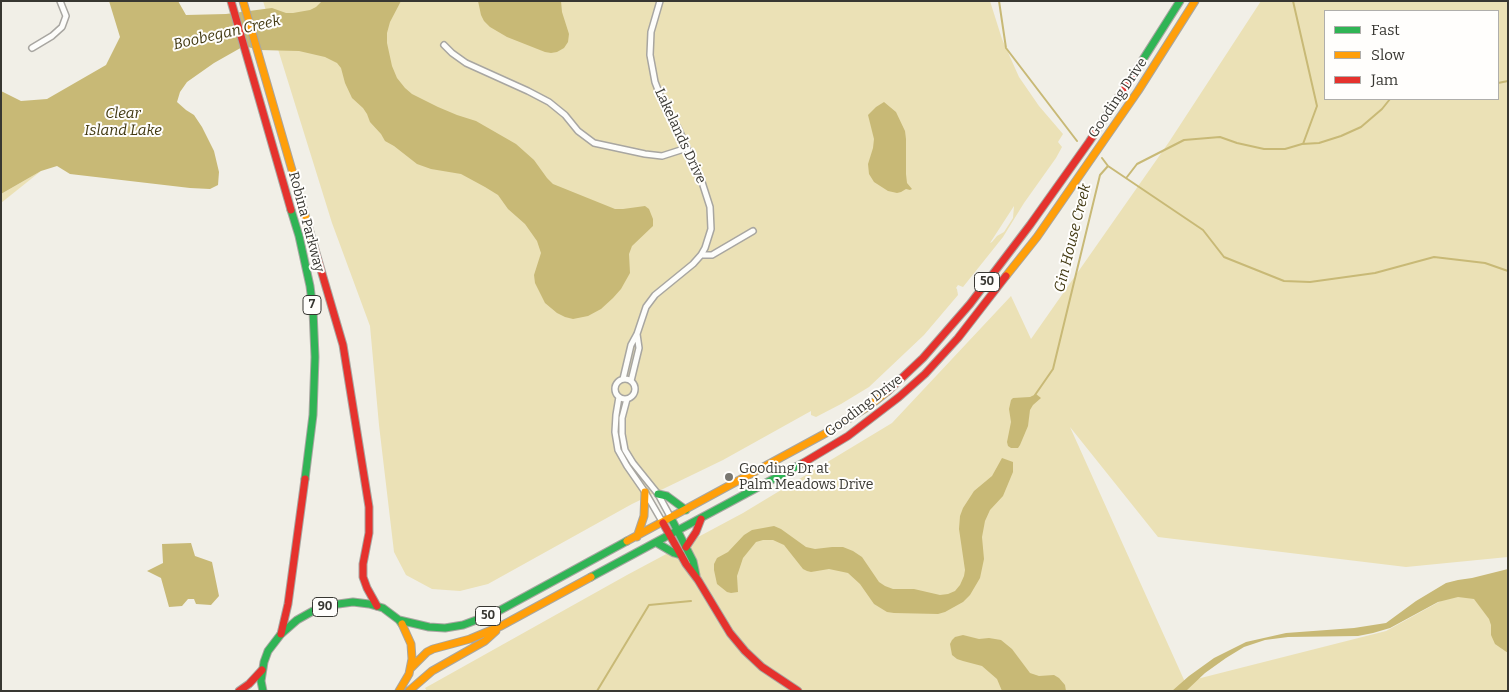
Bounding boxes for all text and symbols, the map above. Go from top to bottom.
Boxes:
legend [1324,10,1499,100]
water label: Boobegan Creek [172,12,282,54]
text: Fast [1371,21,1400,39]
text: Slow [1371,46,1405,64]
street label: Gooding Drive [1085,55,1151,141]
text: Jam [1371,71,1398,89]
street label: Lakelands Drive [651,86,709,186]
water label: Clear Island Lake [84,105,162,140]
street label: Robina Parkway [284,170,328,274]
water label: Gin House Creek [1051,182,1095,294]
road number: 50 [974,272,1000,292]
road number: 7 [303,296,321,314]
street label: Gooding Drive [822,371,906,441]
place label: Gooding Dr at Palm Meadows Drive [739,461,873,494]
marker: Gooding Dr at Palm Meadows Drive [723,471,735,483]
road number: 90 [312,598,338,616]
road number: 50 [476,606,500,626]

